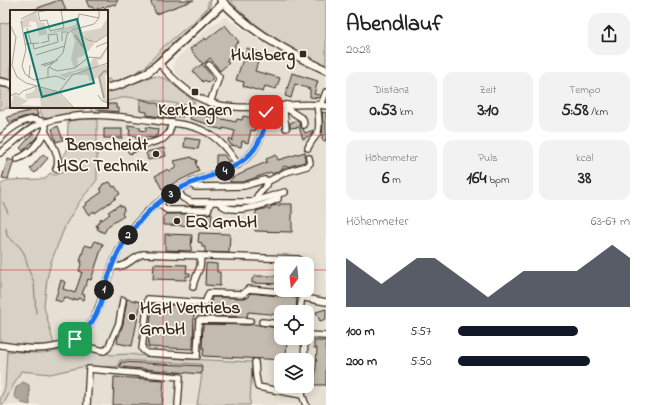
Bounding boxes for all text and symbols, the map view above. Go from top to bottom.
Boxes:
text: Abendlauf [346,9,443,41]
inset map [10,10,108,108]
button: share [588,13,630,55]
text: 20:28 [346,40,371,59]
place label: Hulsberg [231,43,295,70]
marker: Hulsberg [298,49,308,59]
text: Distanz [374,82,409,98]
text: Zeit [480,82,496,98]
text: Tempo [569,82,600,98]
marker: Kerkhagen [190,87,200,97]
pin [249,95,283,129]
place label: Kerkhagen [158,98,232,125]
text: 0.53 [369,98,397,123]
text: 3:10 [477,98,499,123]
text: 5:58 [561,98,589,123]
icon: check [255,101,277,123]
text: km [397,104,413,120]
text: /km [589,104,608,120]
place label: Benscheidt HSC Technik [57,133,149,180]
marker: Benscheidt HSC Technik [151,149,161,159]
text: Höhenmeter [365,150,418,166]
text: Puls [478,150,498,166]
text: kcal [576,150,593,166]
pin: 4 [215,161,235,181]
text: 4 [223,163,227,179]
text: 6 [382,166,389,191]
text: 164 [467,166,486,191]
text: 38 [578,166,591,191]
text: m [389,172,401,188]
text: bpm [486,172,509,188]
pin: 3 [161,184,181,204]
text: 3 [169,186,173,202]
place label: EQ GmbH [185,210,257,236]
text: Höhenmeter [346,212,408,231]
text: 63–67 m [591,212,630,231]
marker: EQ GmbH [172,216,182,226]
pin: 2 [118,225,138,245]
text: 2 [125,227,131,243]
north arrow [274,257,314,297]
map controls [274,257,314,393]
pin: 1 [94,280,114,300]
text: 1 [102,282,106,298]
place label: HGH Vertriebs GmbH [140,296,240,343]
button: locate [274,305,314,345]
marker: HGH Vertriebs GmbH [127,312,137,322]
pin [58,322,92,356]
text: 100 m [346,322,375,341]
text: 5:57 [410,322,431,341]
icon: arrive [64,328,86,350]
text: 200 m [346,352,377,371]
text: 5:50 [410,352,432,371]
button: layers [274,353,314,393]

